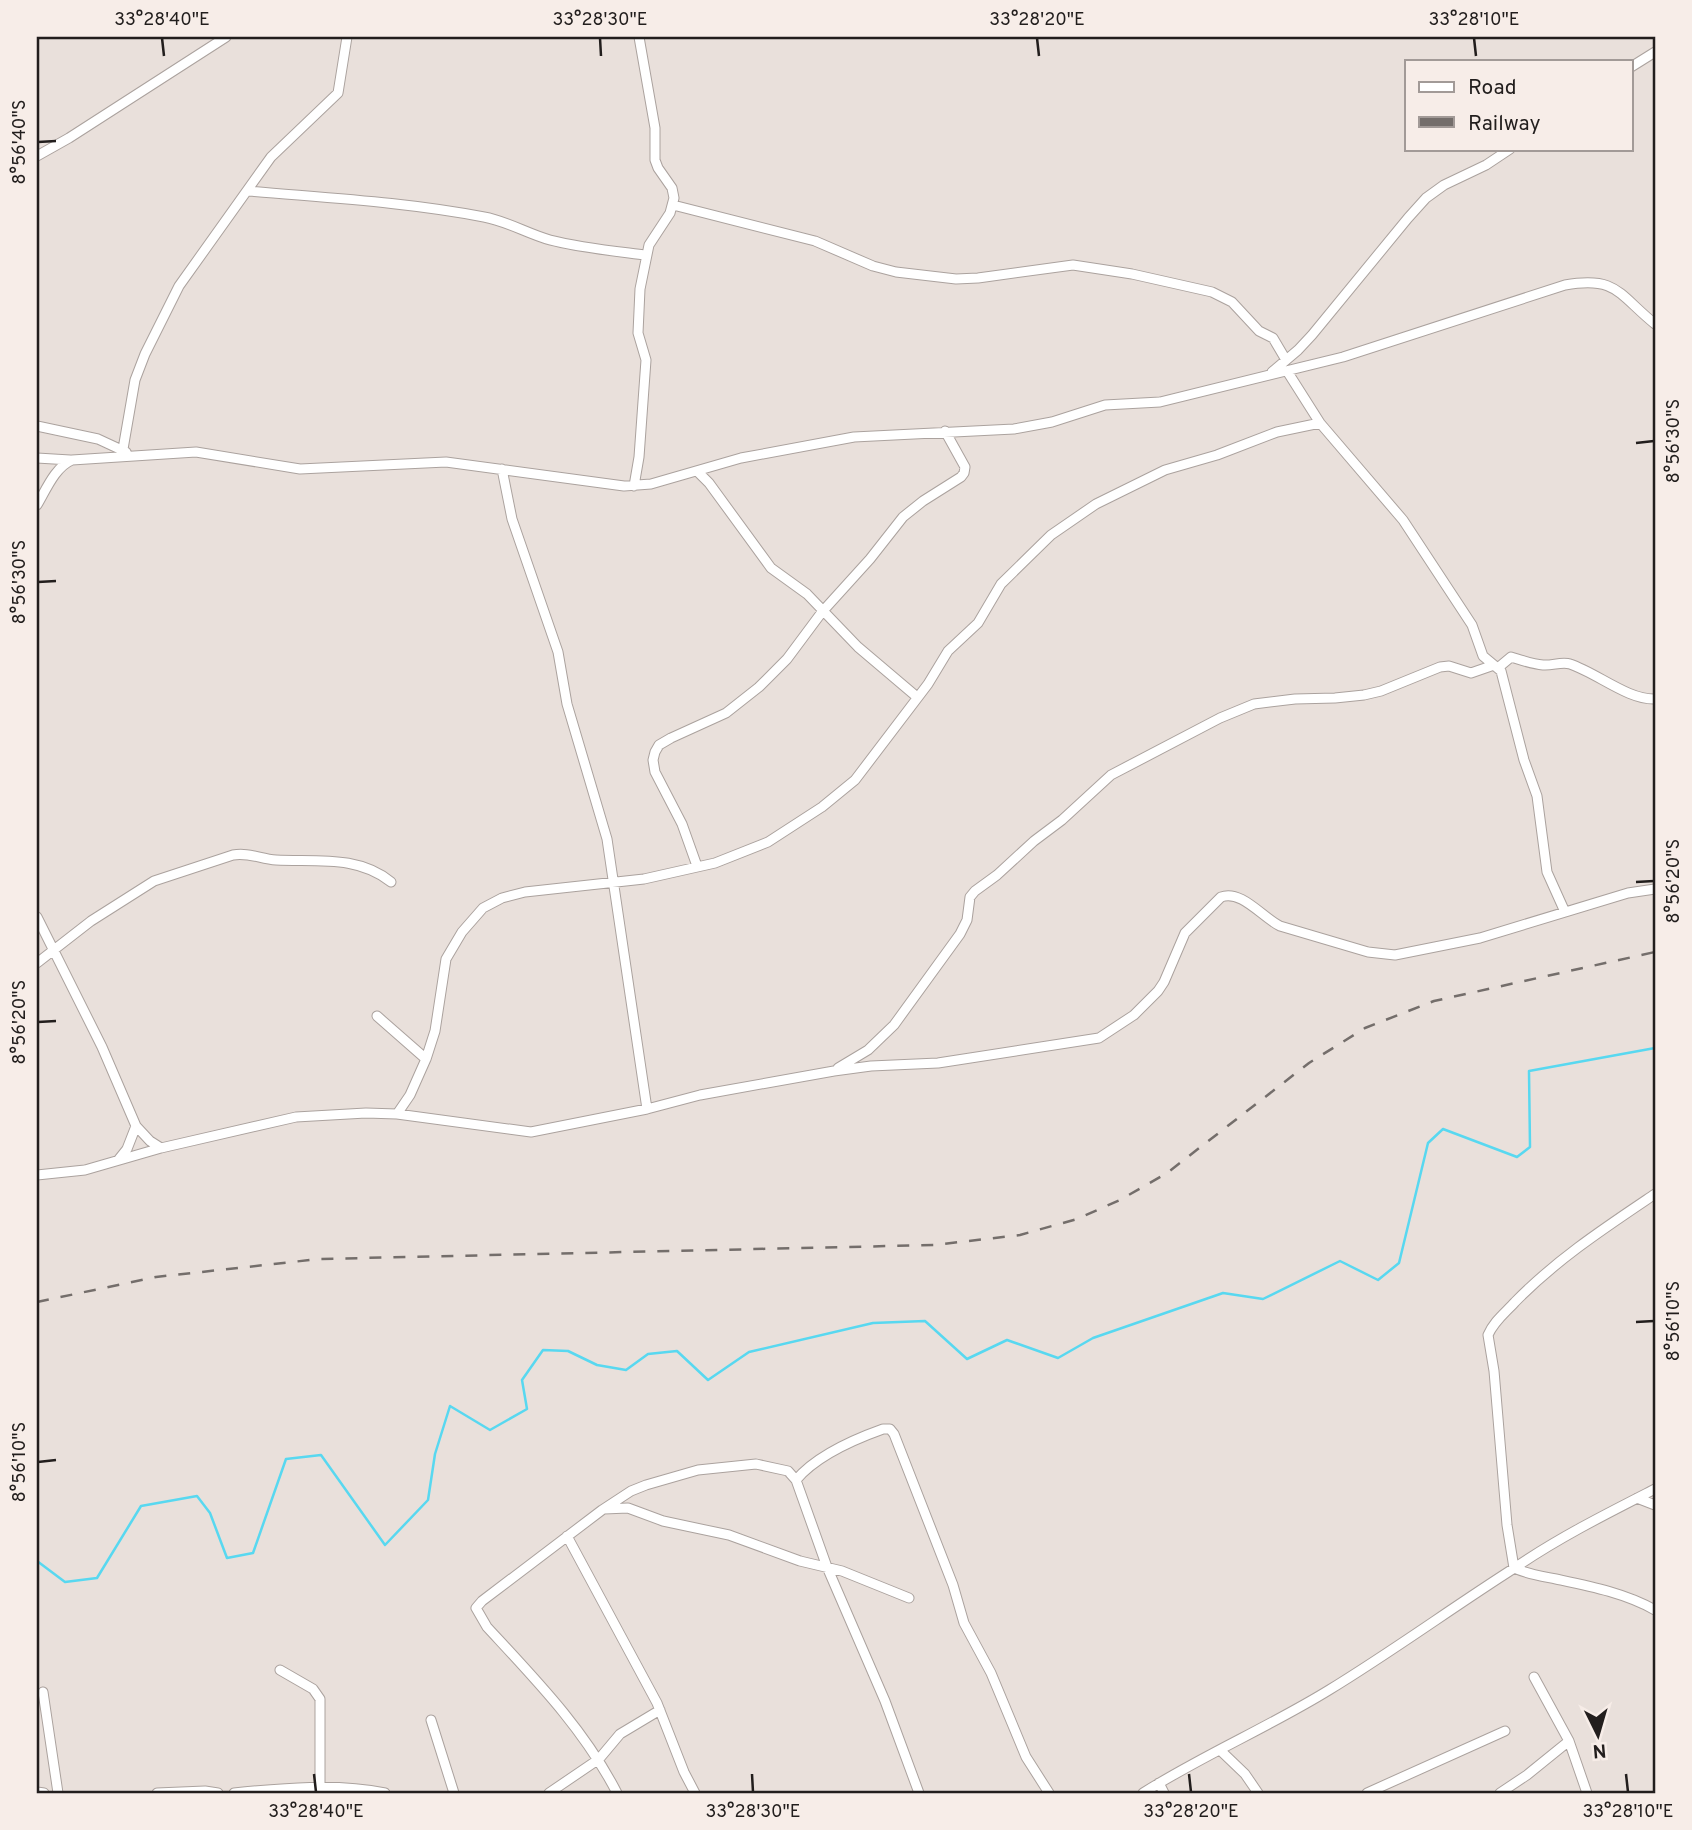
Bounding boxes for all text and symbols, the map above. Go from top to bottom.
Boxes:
text: 33°28'40"E [114,9,210,32]
text: 33°28'30"E [552,9,648,32]
text: 33°28'20"E [989,9,1085,32]
text: 33°28'10"E [1428,9,1520,32]
legend [1405,60,1632,150]
text: Road [1468,75,1517,102]
text: 8°56'40"S [9,100,32,184]
text: Railway [1468,111,1541,138]
text: 8°56'30"S [1663,399,1686,483]
text: 8°56'30"S [9,540,32,624]
text: 8°56'20"S [1663,839,1686,923]
text: 8°56'20"S [9,980,32,1064]
text: 8°56'10"S [1663,1281,1686,1361]
text: 8°56'10"S [9,1422,32,1502]
north arrow [1562,1700,1632,1770]
text: N [1591,1737,1607,1762]
text: 33°28'40"E [268,1801,364,1824]
text: 33°28'30"E [705,1801,801,1824]
text: 33°28'20"E [1143,1801,1239,1824]
text: 33°28'10"E [1582,1801,1674,1824]

